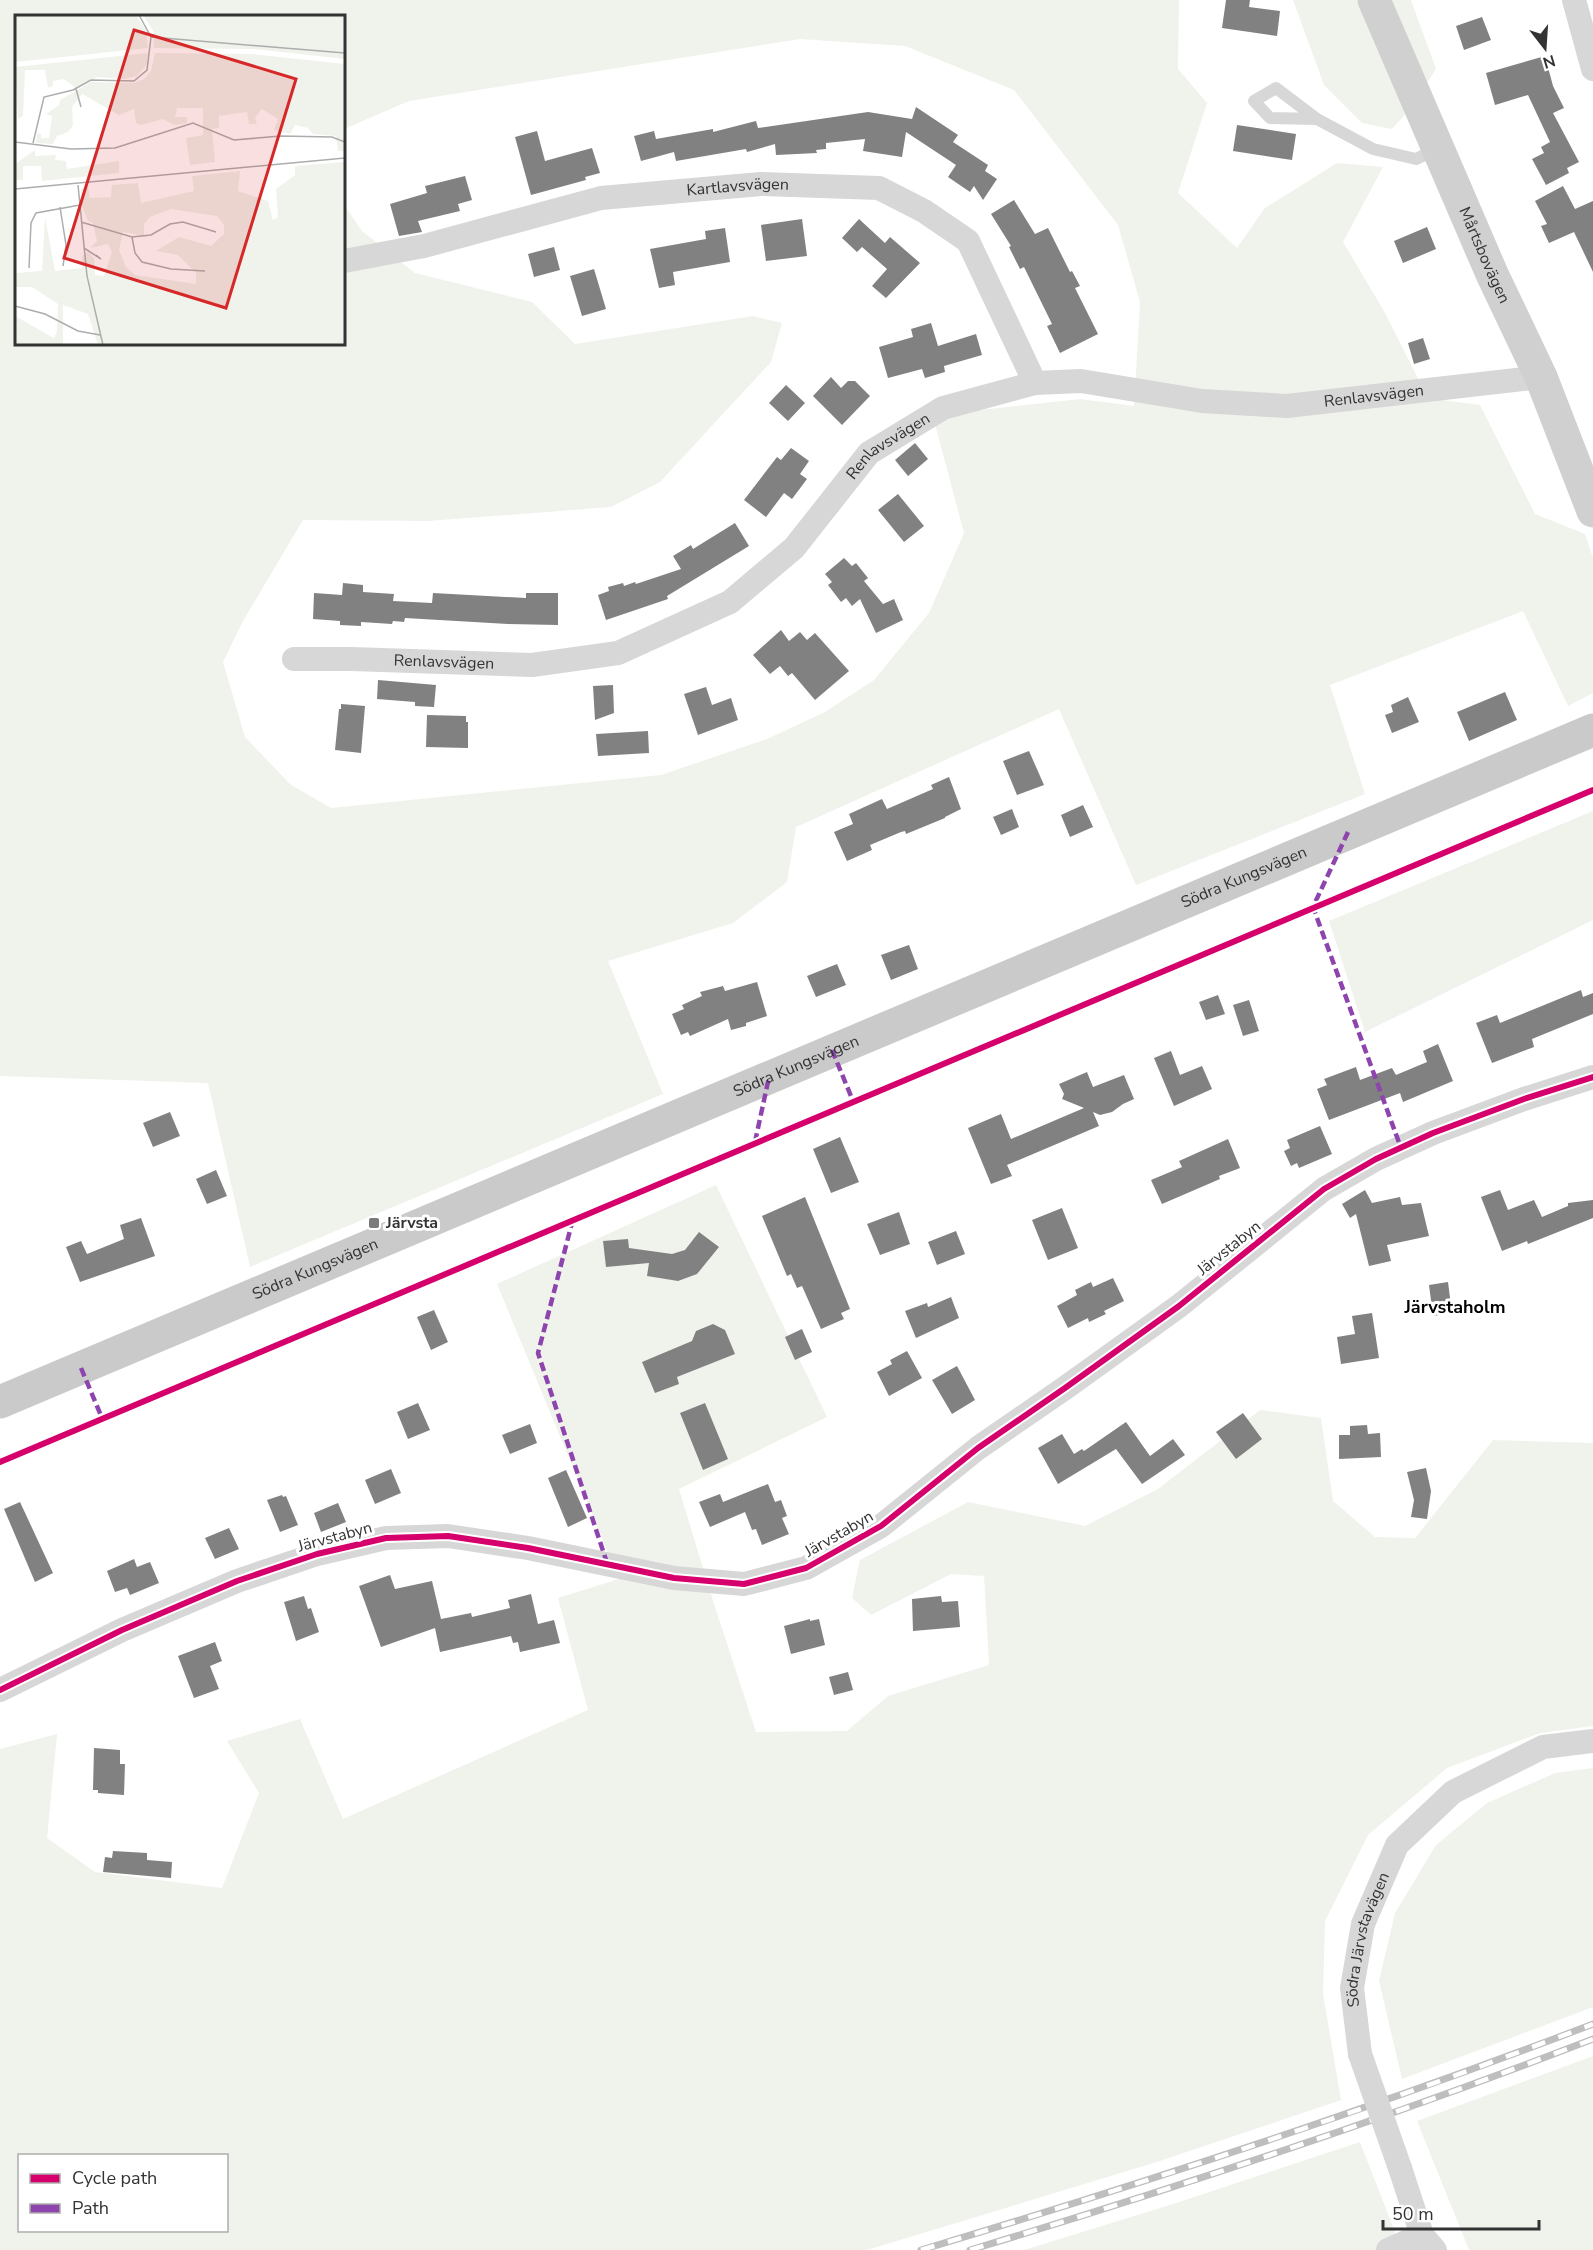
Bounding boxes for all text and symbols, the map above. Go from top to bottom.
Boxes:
inset map [15,15,345,345]
north arrow [1515,18,1575,78]
text: N [1540,49,1558,74]
street label: Kartlavsvägen [686,173,789,201]
street label: Mårtsbovägen [1453,204,1515,307]
street label: Renlavsvägen [1323,379,1425,413]
street label: Renlavsvägen [841,407,934,484]
street label: Renlavsvägen [393,649,495,675]
street label: Södra Kungsvägen [1177,841,1310,914]
street label: Södra Kungsvägen [730,1030,862,1103]
place label: Järvsta [385,1212,438,1234]
street label: Järvstabyn [1192,1215,1266,1281]
marker: Järvsta [367,1216,381,1230]
street label: Södra Kungsvägen [249,1233,381,1305]
district label: Järvstaholm [1403,1295,1506,1319]
street label: Järvstabyn [800,1505,877,1563]
street label: Järvstabyn [294,1517,375,1558]
street label: Södra Järvstavägen [1341,1869,1395,2008]
legend [18,2154,228,2232]
text: Cycle path [72,2166,157,2190]
scale bar [1383,2193,1539,2231]
text: Path [72,2196,109,2220]
text: 50 m [1392,2202,1434,2226]

